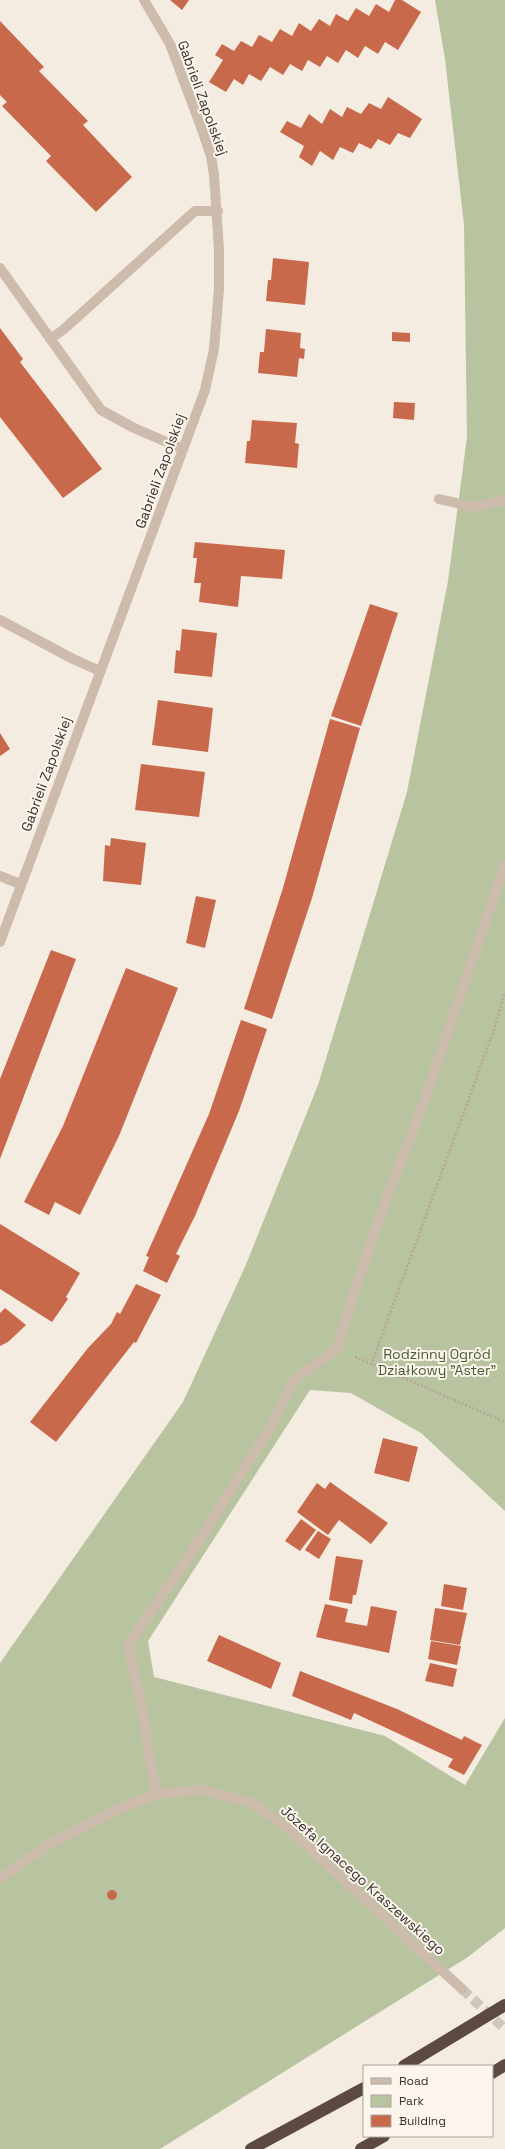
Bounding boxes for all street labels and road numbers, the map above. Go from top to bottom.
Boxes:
street label: Gabrieli Zapolskiej [174,38,232,158]
street label: Gabrieli Zapolskiej [131,411,189,531]
street label: Gabrieli Zapolskiej [17,714,75,834]
street label: Józefa Ignacego Kraszewskiego [277,1801,449,1959]

